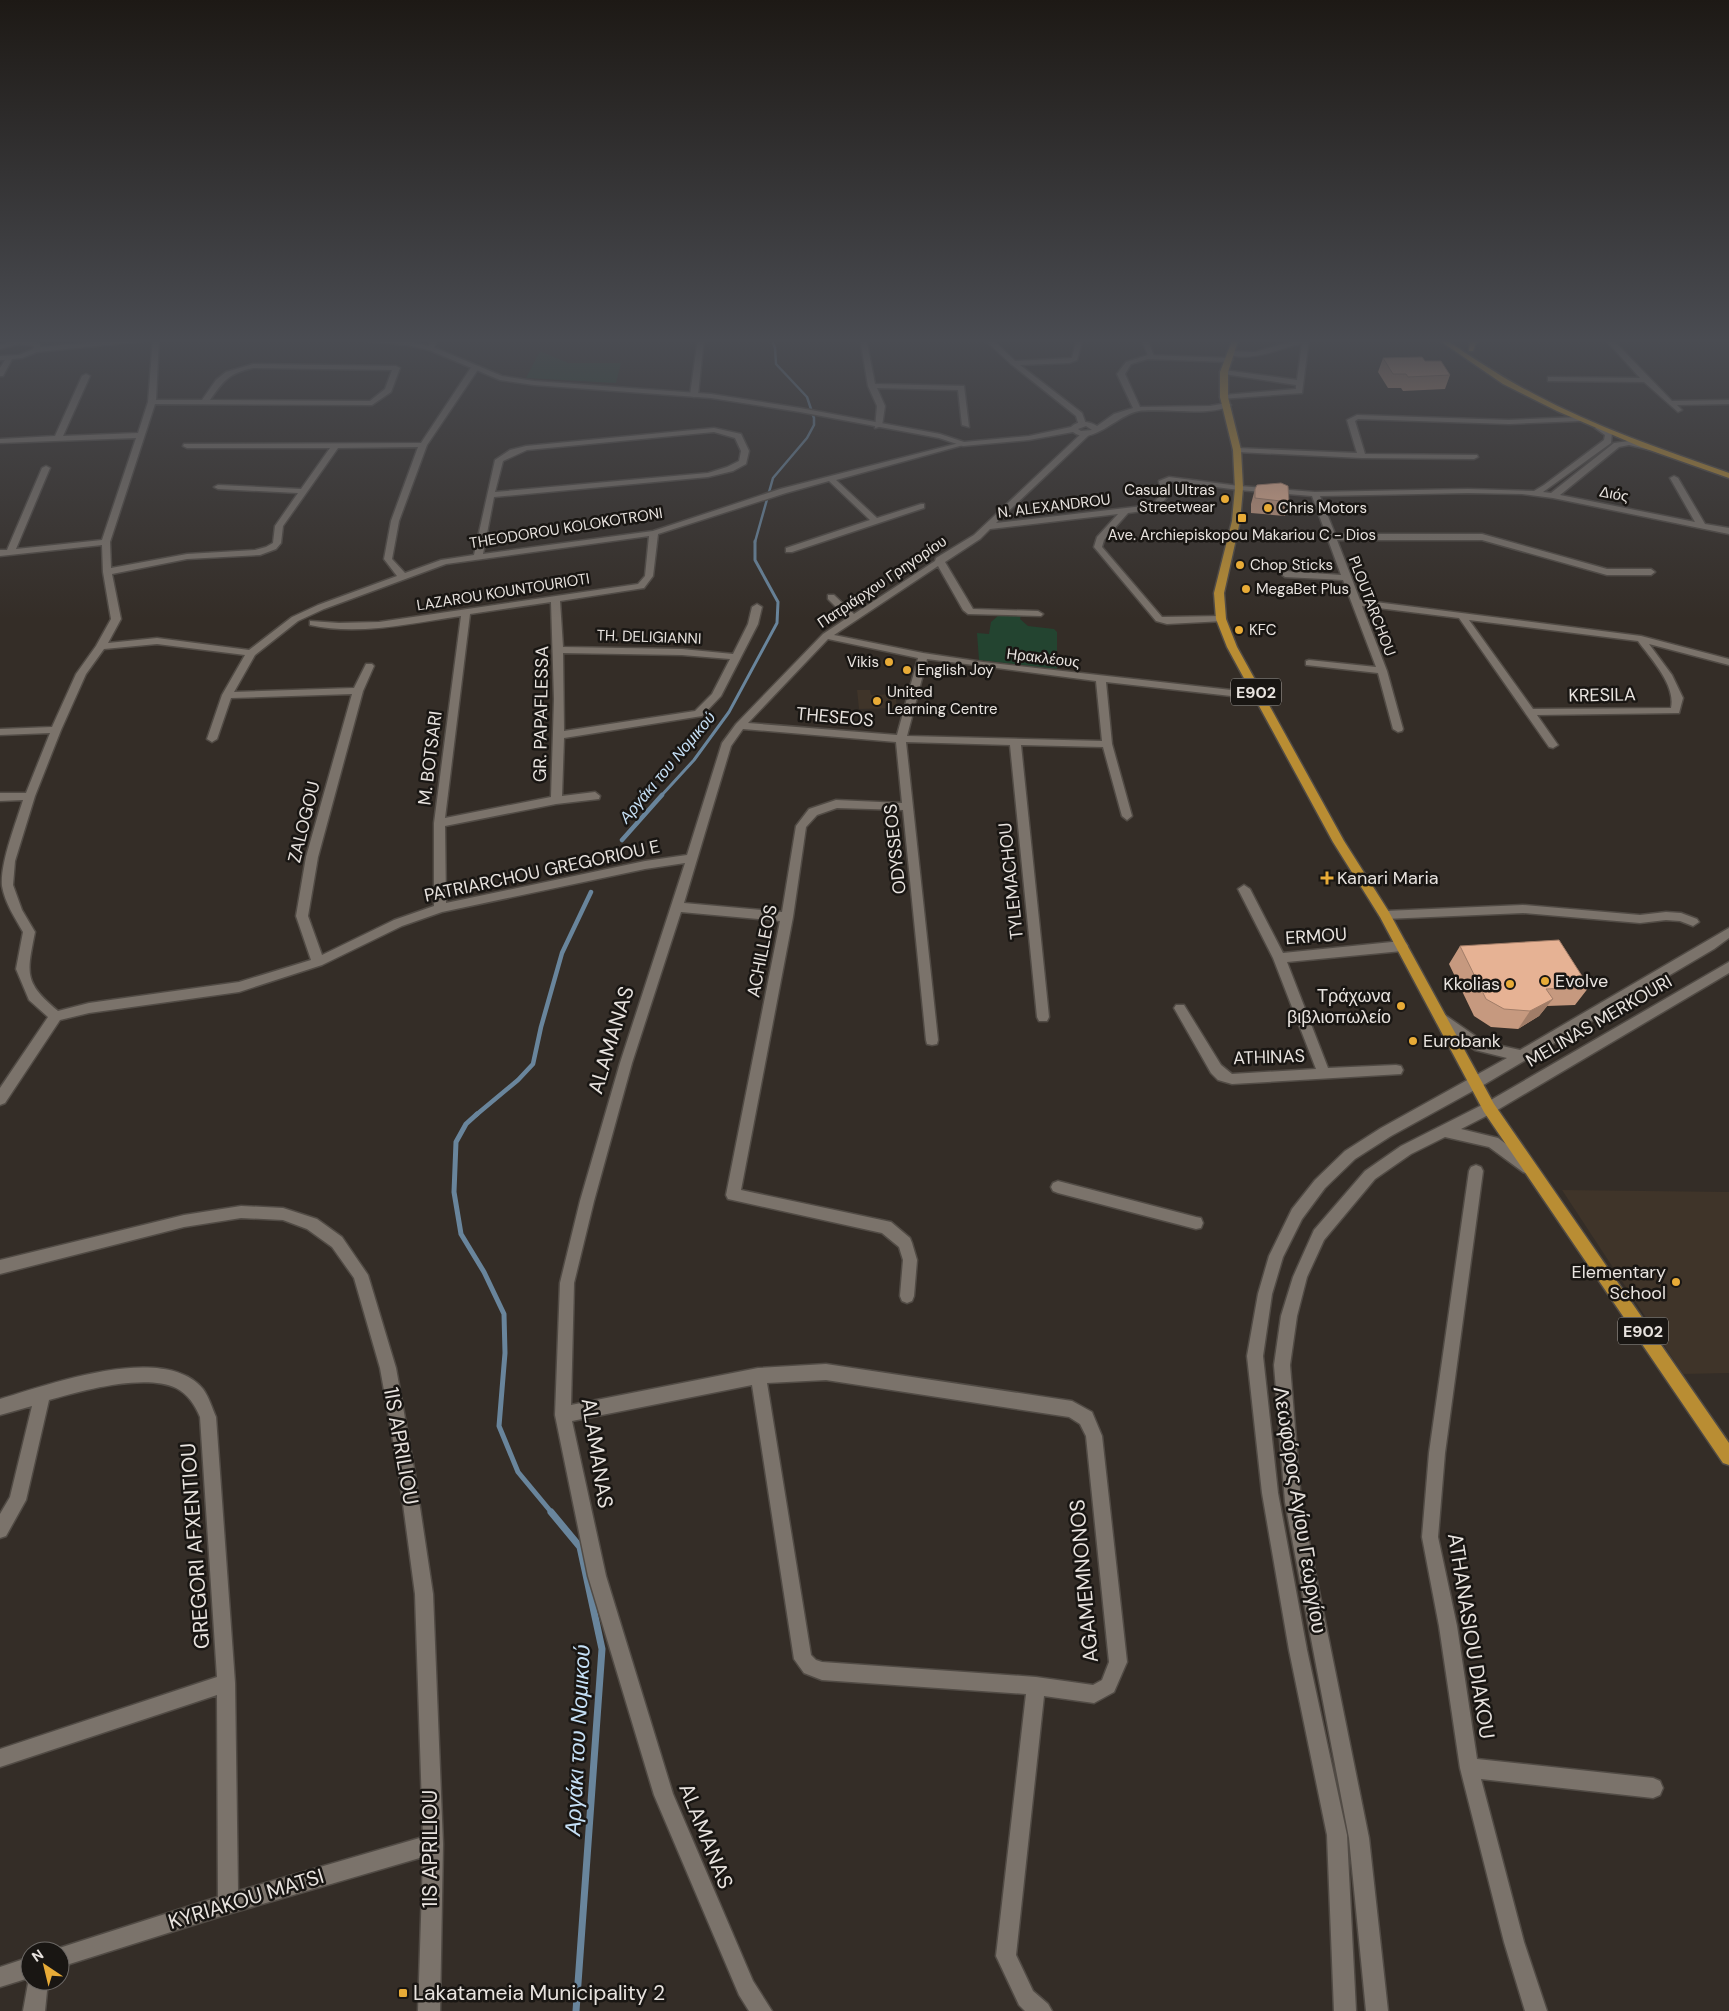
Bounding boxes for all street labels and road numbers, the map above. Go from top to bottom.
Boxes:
street label: Διός [1598,481,1630,507]
street label: N. ALEXANDROU [996,489,1112,523]
street label: THEODOROU KOLOKOTRONI [468,503,664,553]
street label: Πατριάρχου Γρηγορίου [813,531,951,633]
street label: PLOUTARCHOU [1344,553,1400,659]
street label: LAZAROU KOUNTOURIOTI [415,568,591,616]
street label: TH. DELIGIANNI [596,625,702,649]
street label: Ηρακλέους [1005,644,1081,672]
street label: GR. PAPAFLESSA [528,646,554,782]
road number: E902 [1231,679,1281,706]
street label: KRESILA [1568,682,1636,708]
street label: THESEOS [795,702,875,732]
street label: M. BOTSARI [412,710,448,806]
street label: ZALOGOU [282,779,326,865]
street label: ODYSSEOS [878,803,912,895]
street label: TYLEMACHOU [993,821,1029,941]
street label: PATRIARCHOU GREGORIOU E [422,834,662,908]
street label: ACHILLEOS [741,903,783,999]
street label: ERMOU [1284,922,1348,950]
street label: MELINAS MERKOURI [1522,969,1676,1073]
street label: ALAMANAS [581,983,641,1097]
street label: ATHINAS [1233,1044,1305,1070]
road number: E902 [1618,1318,1668,1344]
street label: 1IS APRILIOU [377,1385,425,1507]
street label: Λεωφόρος Αγίου Γεωργίου [1267,1385,1333,1635]
street label: ALAMANAS [574,1396,620,1510]
street label: GREGORI AFXENTIOU [174,1442,216,1650]
street label: AGAMEMNONOS [1063,1498,1105,1664]
street label: ATHANASIOU DIAKOU [1441,1531,1501,1741]
street label: ALAMANAS [672,1779,740,1893]
street label: 1IS APRILIOU [416,1790,444,1908]
street label: KYRIAKOU MATSI [165,1862,327,1936]

